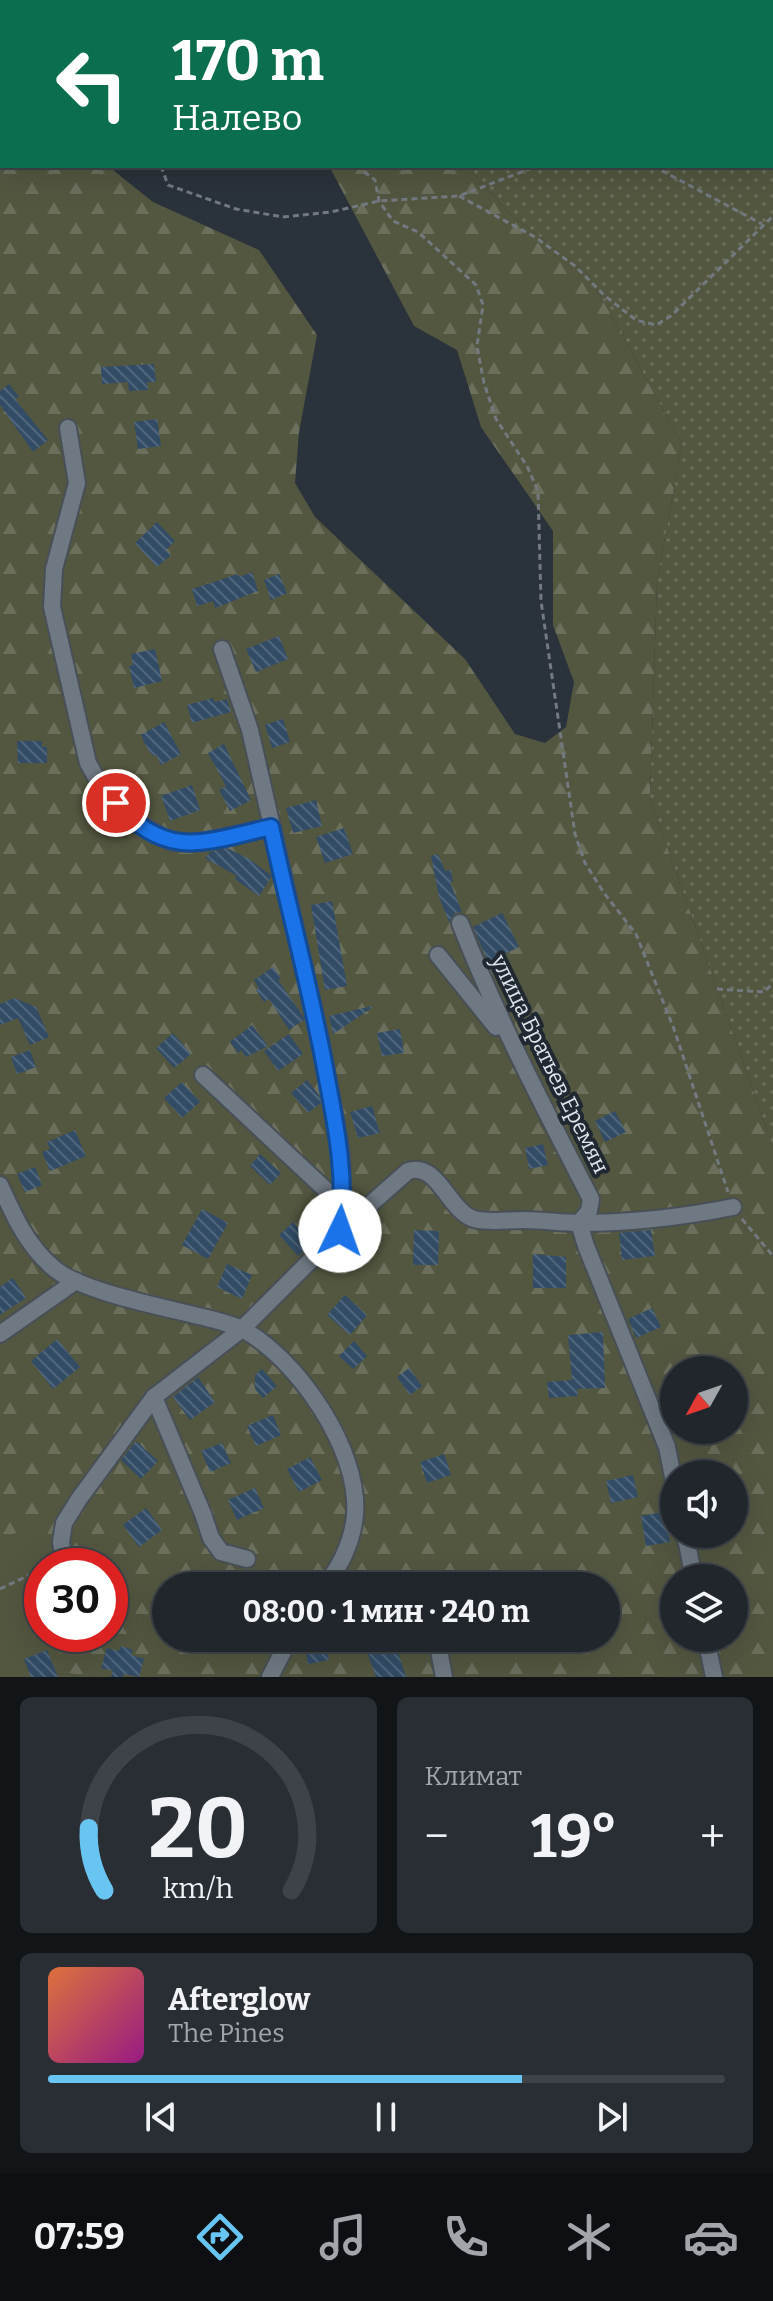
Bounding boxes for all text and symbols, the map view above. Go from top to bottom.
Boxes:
text: 170 m [172,28,324,95]
icon: left [40,32,144,136]
text: Налево [172,96,303,140]
pin [82,769,150,837]
icon: arrive [94,781,138,825]
street label: улица Братьев Еремян [485,949,615,1178]
position arrow [298,1189,382,1273]
north arrow [660,1356,748,1444]
map controls [660,1356,748,1652]
button: sound [660,1460,748,1548]
speed limit sign: 30 [24,1548,128,1652]
button: layers [660,1564,748,1652]
text: 08:00 · 1 мин · 240 m [242,1594,530,1630]
text: Климат [425,1761,522,1792]
text: 20 [148,1779,248,1879]
text: 19° [531,1801,618,1873]
text: − [425,1810,449,1863]
text: + [700,1810,725,1863]
text: km/h [163,1871,234,1906]
text: Afterglow [168,1982,310,2018]
text: The Pines [168,2018,285,2049]
icon: previous [139,2095,183,2139]
icon: pause [364,2095,408,2139]
icon: next [590,2095,634,2139]
icon: directions [192,2209,248,2265]
icon: music [315,2209,371,2265]
icon: phone [438,2209,494,2265]
icon: climate [561,2209,617,2265]
icon: car [683,2209,739,2265]
text: 07:59 [33,2215,125,2259]

